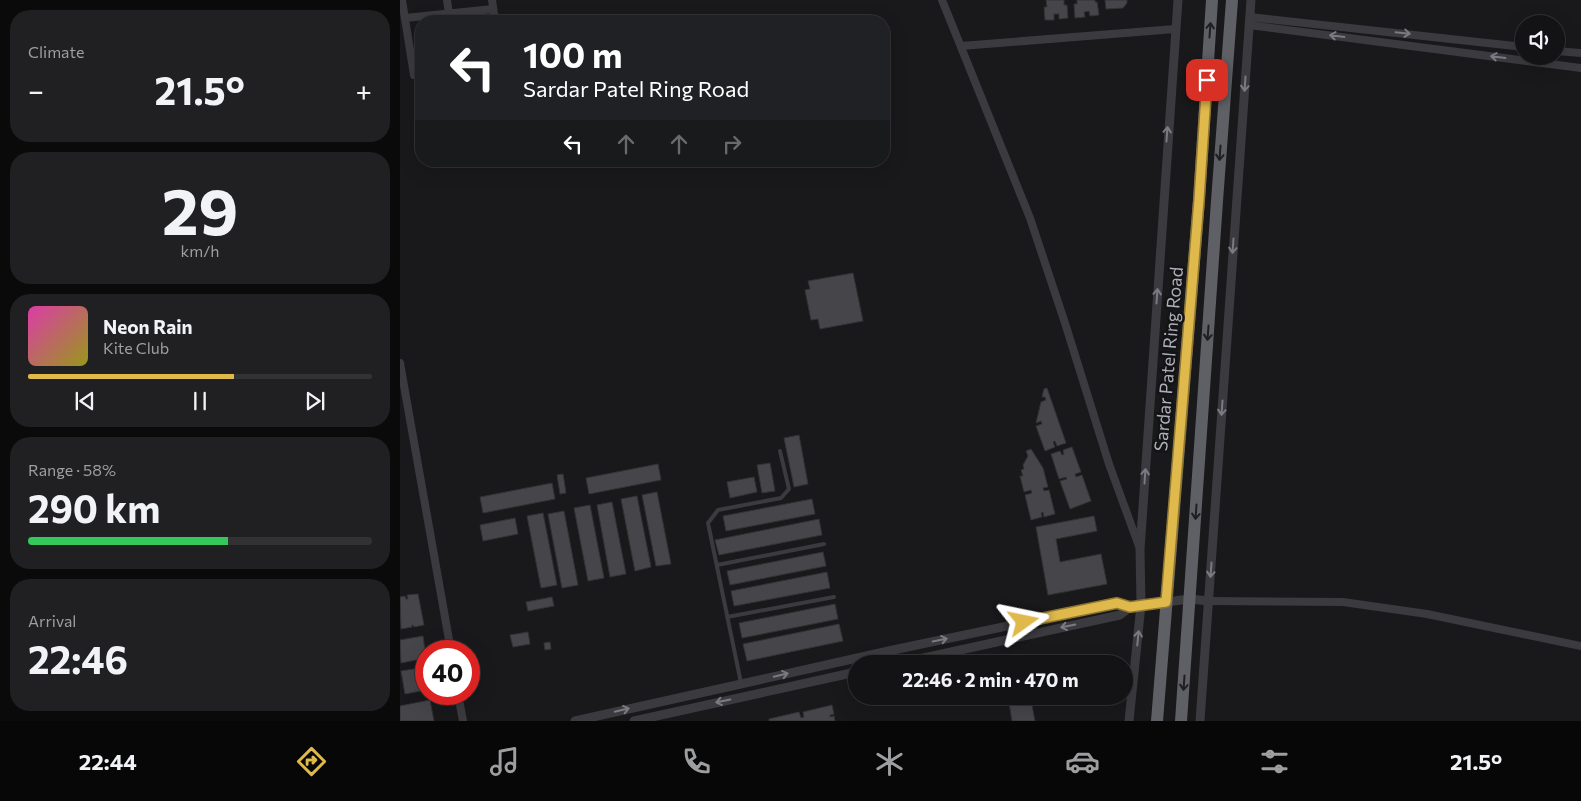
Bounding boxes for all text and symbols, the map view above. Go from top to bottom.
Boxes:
map controls [1515,15,1565,65]
button: sound [1515,15,1565,65]
one-way arrow [1205,22,1214,38]
one-way arrow [1394,28,1410,38]
one-way arrow [1329,31,1345,41]
text: 100 m [523,32,623,75]
icon: left [440,35,505,100]
text: Climate [28,42,84,61]
one-way arrow [1490,52,1506,62]
pin [1186,59,1228,101]
text: 21.5° [155,66,245,113]
icon: arrive [1193,66,1221,94]
text: − [28,73,44,107]
text: + [356,73,372,107]
text: Sardar Patel Ring Road [523,75,749,102]
one-way arrow [1240,75,1250,91]
one-way arrow [1163,126,1172,142]
icon: left [559,130,587,158]
icon: ahead [612,130,640,158]
icon: ahead [665,130,693,158]
icon: right [718,130,746,158]
one-way arrow [1216,145,1225,161]
text: 29 [162,169,238,248]
one-way arrow [1228,237,1238,253]
text: km/h [181,241,219,260]
street label: Sardar Patel Ring Road [1149,266,1187,452]
one-way arrow [1152,288,1161,304]
text: Neon Rain [103,315,193,338]
one-way arrow [1203,325,1212,341]
text: Kite Club [103,338,169,357]
icon: previous [71,387,99,415]
icon: pause [186,387,214,415]
icon: next [301,387,329,415]
one-way arrow [1217,399,1227,415]
text: Range · 58% [28,460,116,479]
one-way arrow [1141,468,1150,484]
text: 290 km [28,484,160,531]
one-way arrow [1192,504,1201,520]
one-way arrow [1206,562,1215,578]
position arrow [997,595,1049,647]
text: Arrival [28,611,76,630]
one-way arrow [1060,622,1076,631]
one-way arrow [1133,630,1143,646]
text: 22:46 [28,635,128,682]
one-way arrow [931,635,947,644]
speed limit sign: 40 [415,640,480,705]
text: 22:46 · 2 min · 470 m [902,668,1079,691]
one-way arrow [773,670,789,679]
one-way arrow [1180,674,1189,690]
one-way arrow [716,697,732,707]
one-way arrow [614,705,630,714]
icon: directions [294,744,329,779]
icon: music [487,744,522,779]
icon: phone [679,744,714,779]
icon: climate [872,744,907,779]
icon: car [1065,744,1100,779]
icon: filters [1257,744,1292,779]
text: 22:44 [79,748,137,775]
text: 21.5° [1450,748,1502,775]

